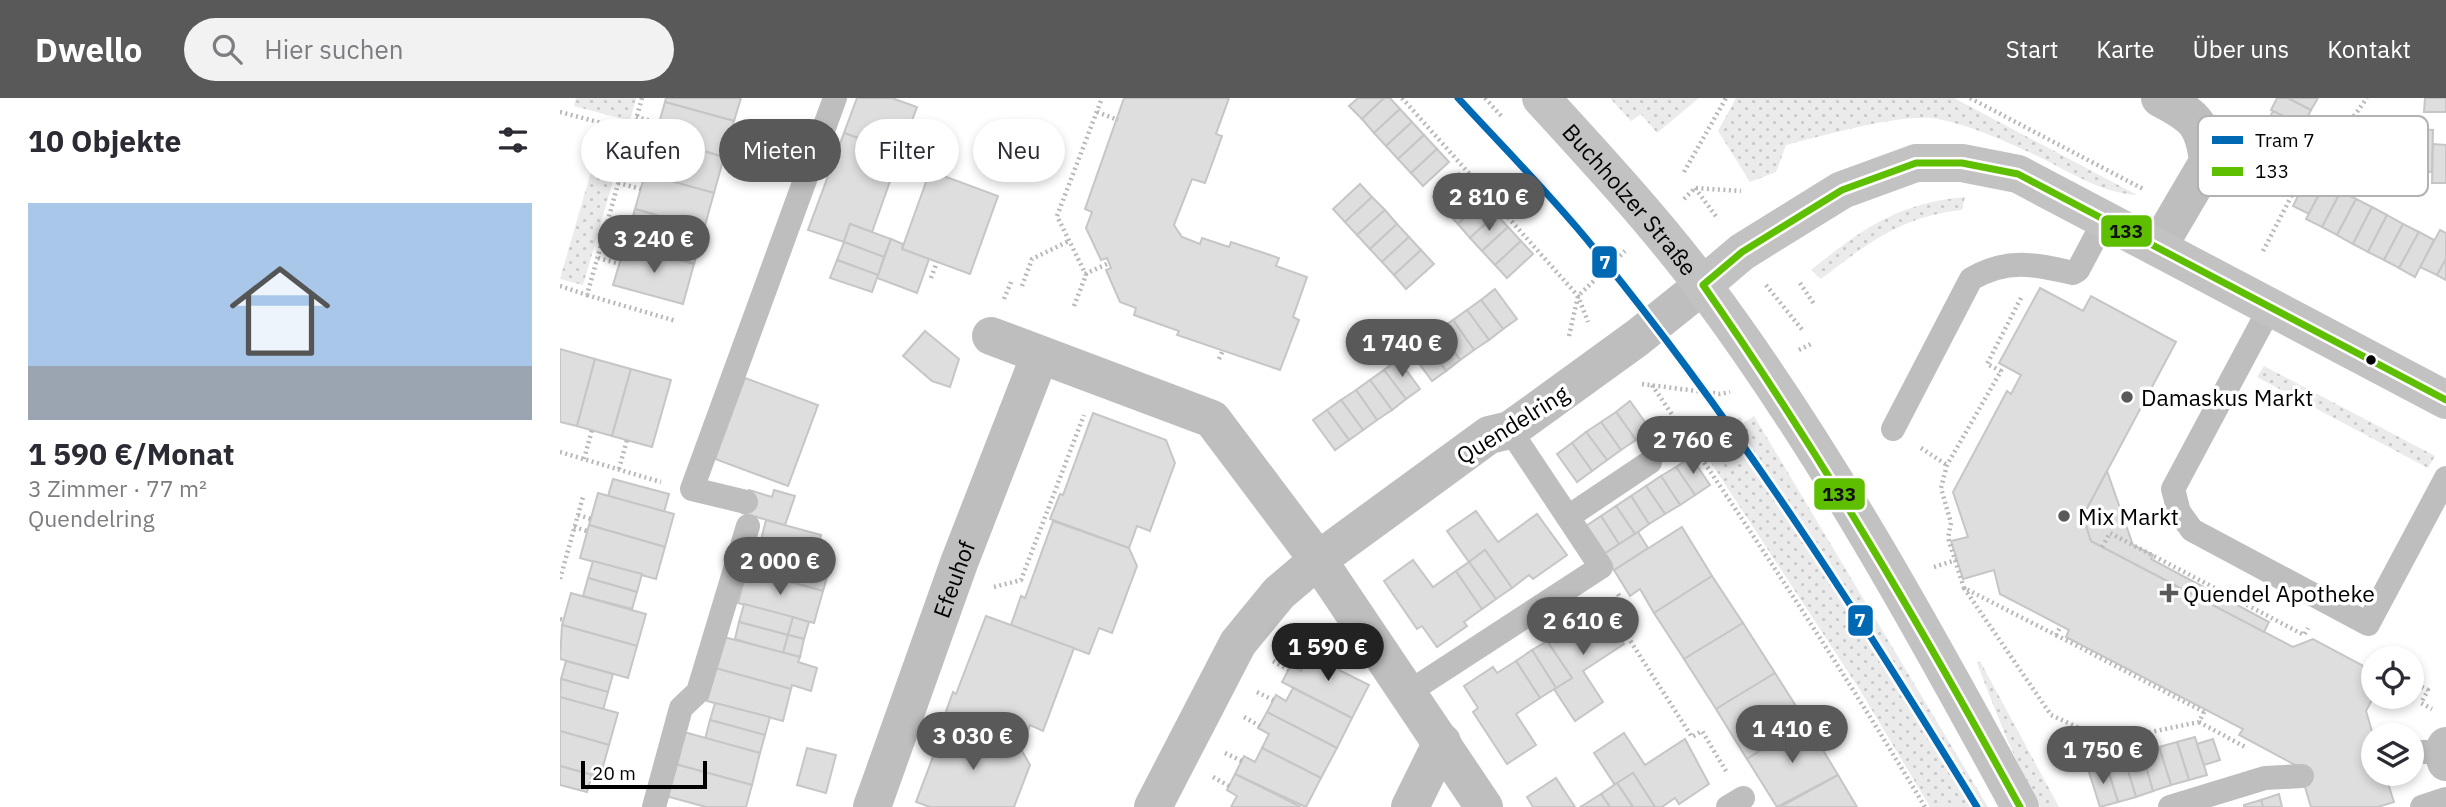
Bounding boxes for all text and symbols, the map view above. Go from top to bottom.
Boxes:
search box [184,18,674,81]
text: Dwello [35,28,142,71]
icon: search [208,30,246,68]
text: Hier suchen [264,32,403,66]
text: Start [2006,33,2058,65]
text: Karte [2096,33,2154,65]
text: Über uns [2192,33,2289,65]
text: Kontakt [2327,33,2411,65]
legend [2198,116,2428,196]
street label: Buchholzer Straße [1556,117,1704,281]
chip: Kaufen [581,119,705,182]
chip: Mieten [719,119,841,182]
chip: Filter [855,119,959,182]
chip: Neu [973,119,1065,182]
text: 10 Objekte [28,121,181,160]
icon: filters [494,121,532,159]
text: Tram 7 [2255,128,2315,152]
text: 133 [2255,159,2289,183]
pin: 2 810 € [1424,174,1554,233]
text: 2 810 € [1449,181,1529,211]
line badge: 133 [2100,214,2153,248]
pin: 3 240 € [589,216,719,275]
text: 133 [2109,219,2143,243]
text: 3 240 € [614,223,694,253]
line badge: 7 [1591,245,1618,279]
icon: home [217,248,343,374]
text: 7 [1599,250,1611,274]
pin: 1 740 € [1337,320,1467,379]
text: 1 740 € [1362,327,1442,357]
unlabelled marker [2364,353,2378,367]
street label: Quendelring [1450,378,1574,470]
place label: Damaskus Markt [2141,382,2313,412]
marker: Damaskus Markt [2119,389,2135,405]
pin: 2 760 € [1628,416,1758,476]
text: 2 760 € [1653,424,1733,454]
text: 1 590 €/Monat [28,434,235,473]
text: 3 Zimmer · 77 m² [28,473,207,503]
line badge: 133 [1813,477,1866,511]
text: 133 [1822,482,1856,506]
place label: Mix Markt [2078,501,2179,531]
text: Quendelring [28,503,155,533]
marker: Mix Markt [2056,508,2072,524]
street label: Efeuhof [926,536,981,622]
pin: 2 000 € [715,538,845,597]
text: 2 000 € [740,545,820,575]
place label: Quendel Apotheke [2183,578,2375,608]
marker: Quendel Apotheke [2161,585,2177,601]
pin: 2 610 € [1518,598,1648,657]
line badge: 7 [1847,604,1874,637]
text: 2 610 € [1543,605,1623,635]
text: 7 [1854,608,1866,632]
pin: 1 590 € [1263,624,1393,683]
text: 1 590 € [1288,631,1368,661]
map controls [2361,646,2424,786]
button: locate [2361,646,2424,709]
pin: 1 410 € [1727,706,1857,765]
pin: 3 030 € [908,712,1038,772]
text: 1 410 € [1752,713,1832,743]
text: 3 030 € [933,720,1013,750]
button: layers [2361,723,2424,786]
pin: 1 750 € [2038,726,2168,786]
text: 1 750 € [2063,734,2143,764]
scale bar [581,758,707,790]
text: 20 m [592,761,636,785]

